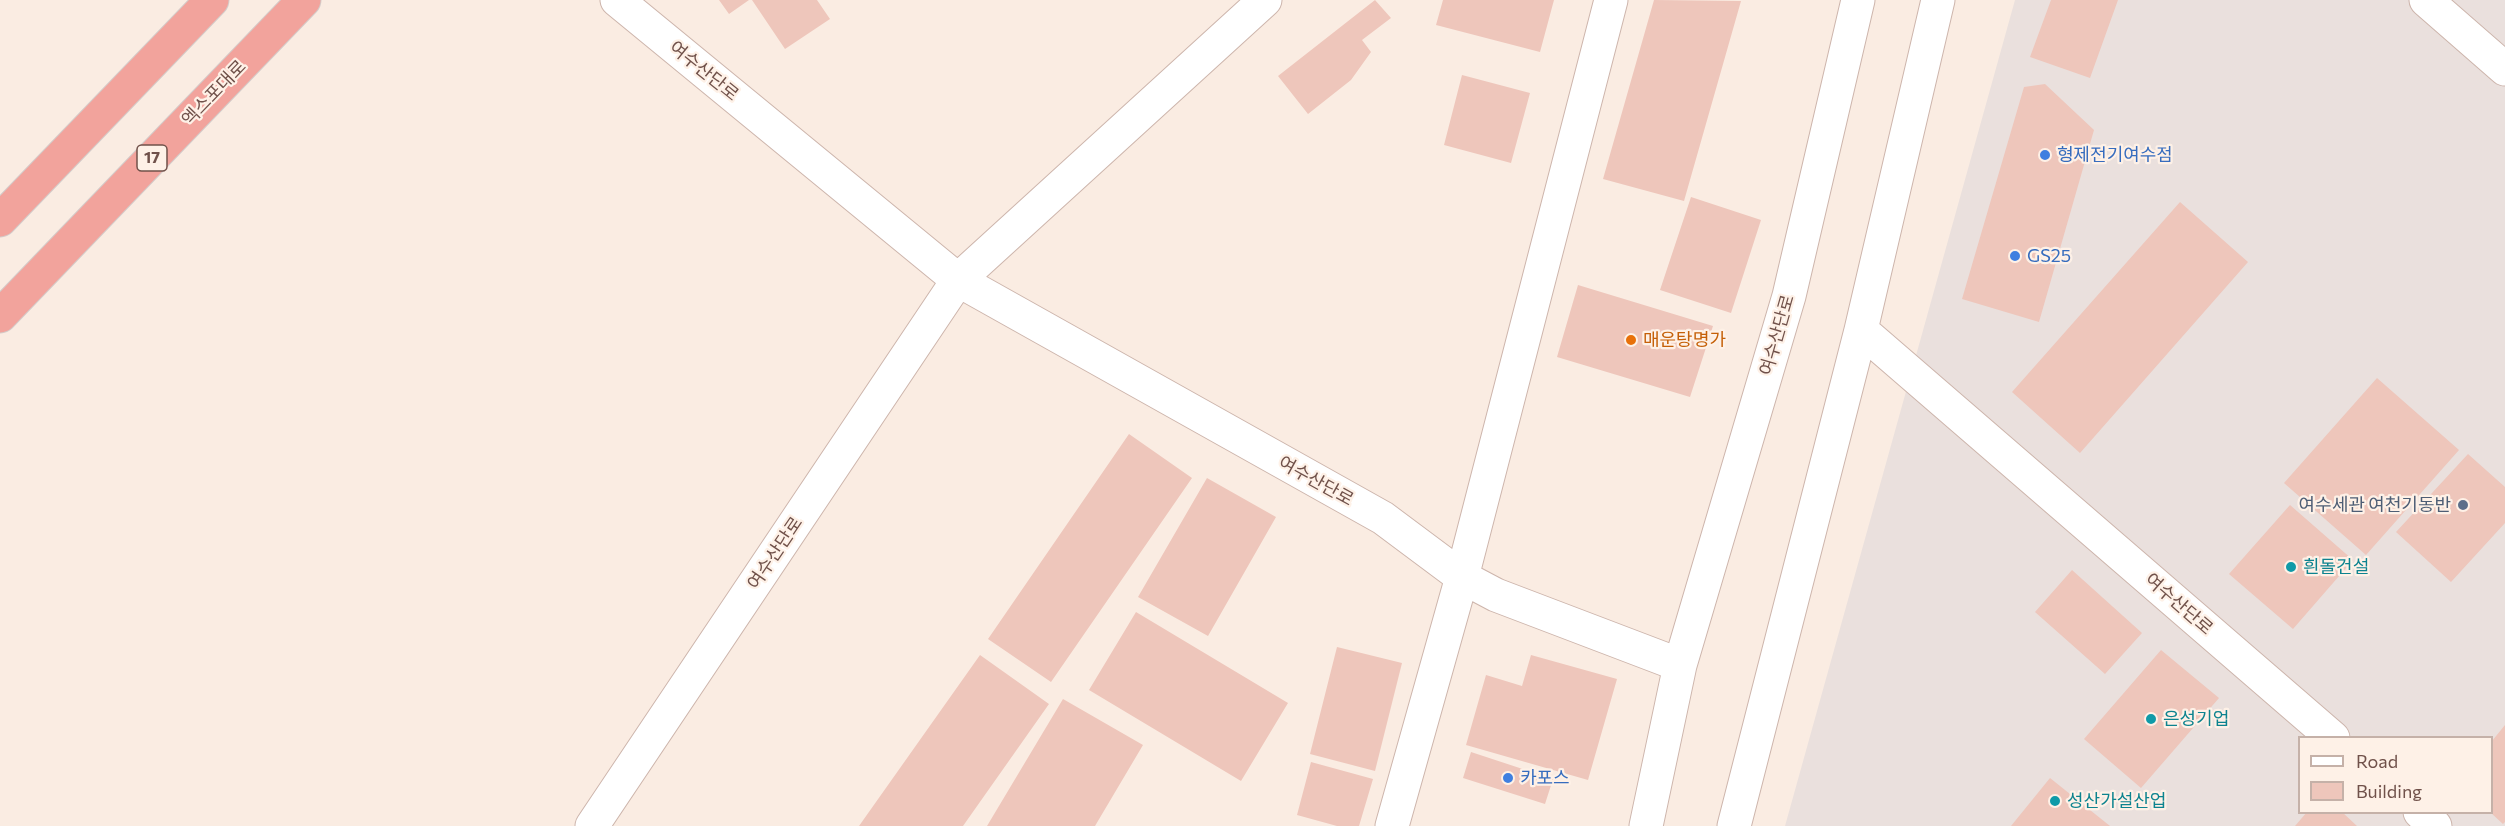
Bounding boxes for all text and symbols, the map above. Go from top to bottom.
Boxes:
street label: 여수산단로 [665,37,743,105]
street label: 엑스포대로 [177,56,251,130]
place label: 형제전기여수점 [2057,144,2173,166]
road number: 17 [137,145,167,171]
marker: 형제전기여수점 [2038,148,2052,162]
place label: GS25 [2027,245,2071,267]
marker: GS25 [2008,249,2022,263]
street label: 여수산단로 [1755,292,1799,378]
place label: 매운탕명가 [1643,329,1726,351]
marker: 매운탕명가 [1624,333,1638,347]
street label: 여수산단로 [1275,451,1357,511]
place label: 여수세관 여천기동반 [2299,494,2451,516]
marker: 여수세관 여천기동반 [2456,498,2470,512]
street label: 여수산단로 [743,513,807,593]
place label: 흰돌건설 [2303,556,2369,578]
marker: 흰돌건설 [2284,560,2298,574]
street label: 여수산단로 [2141,569,2217,639]
place label: 은성기업 [2163,708,2229,730]
marker: 은성기업 [2144,712,2158,726]
legend [2298,736,2493,814]
text: Road [2356,750,2398,772]
place label: 카포스 [1520,767,1570,789]
marker: 카포스 [1501,771,1515,785]
text: Building [2356,780,2422,802]
place label: 성산가설산업 [2067,790,2166,812]
marker: 성산가설산업 [2048,794,2062,808]

